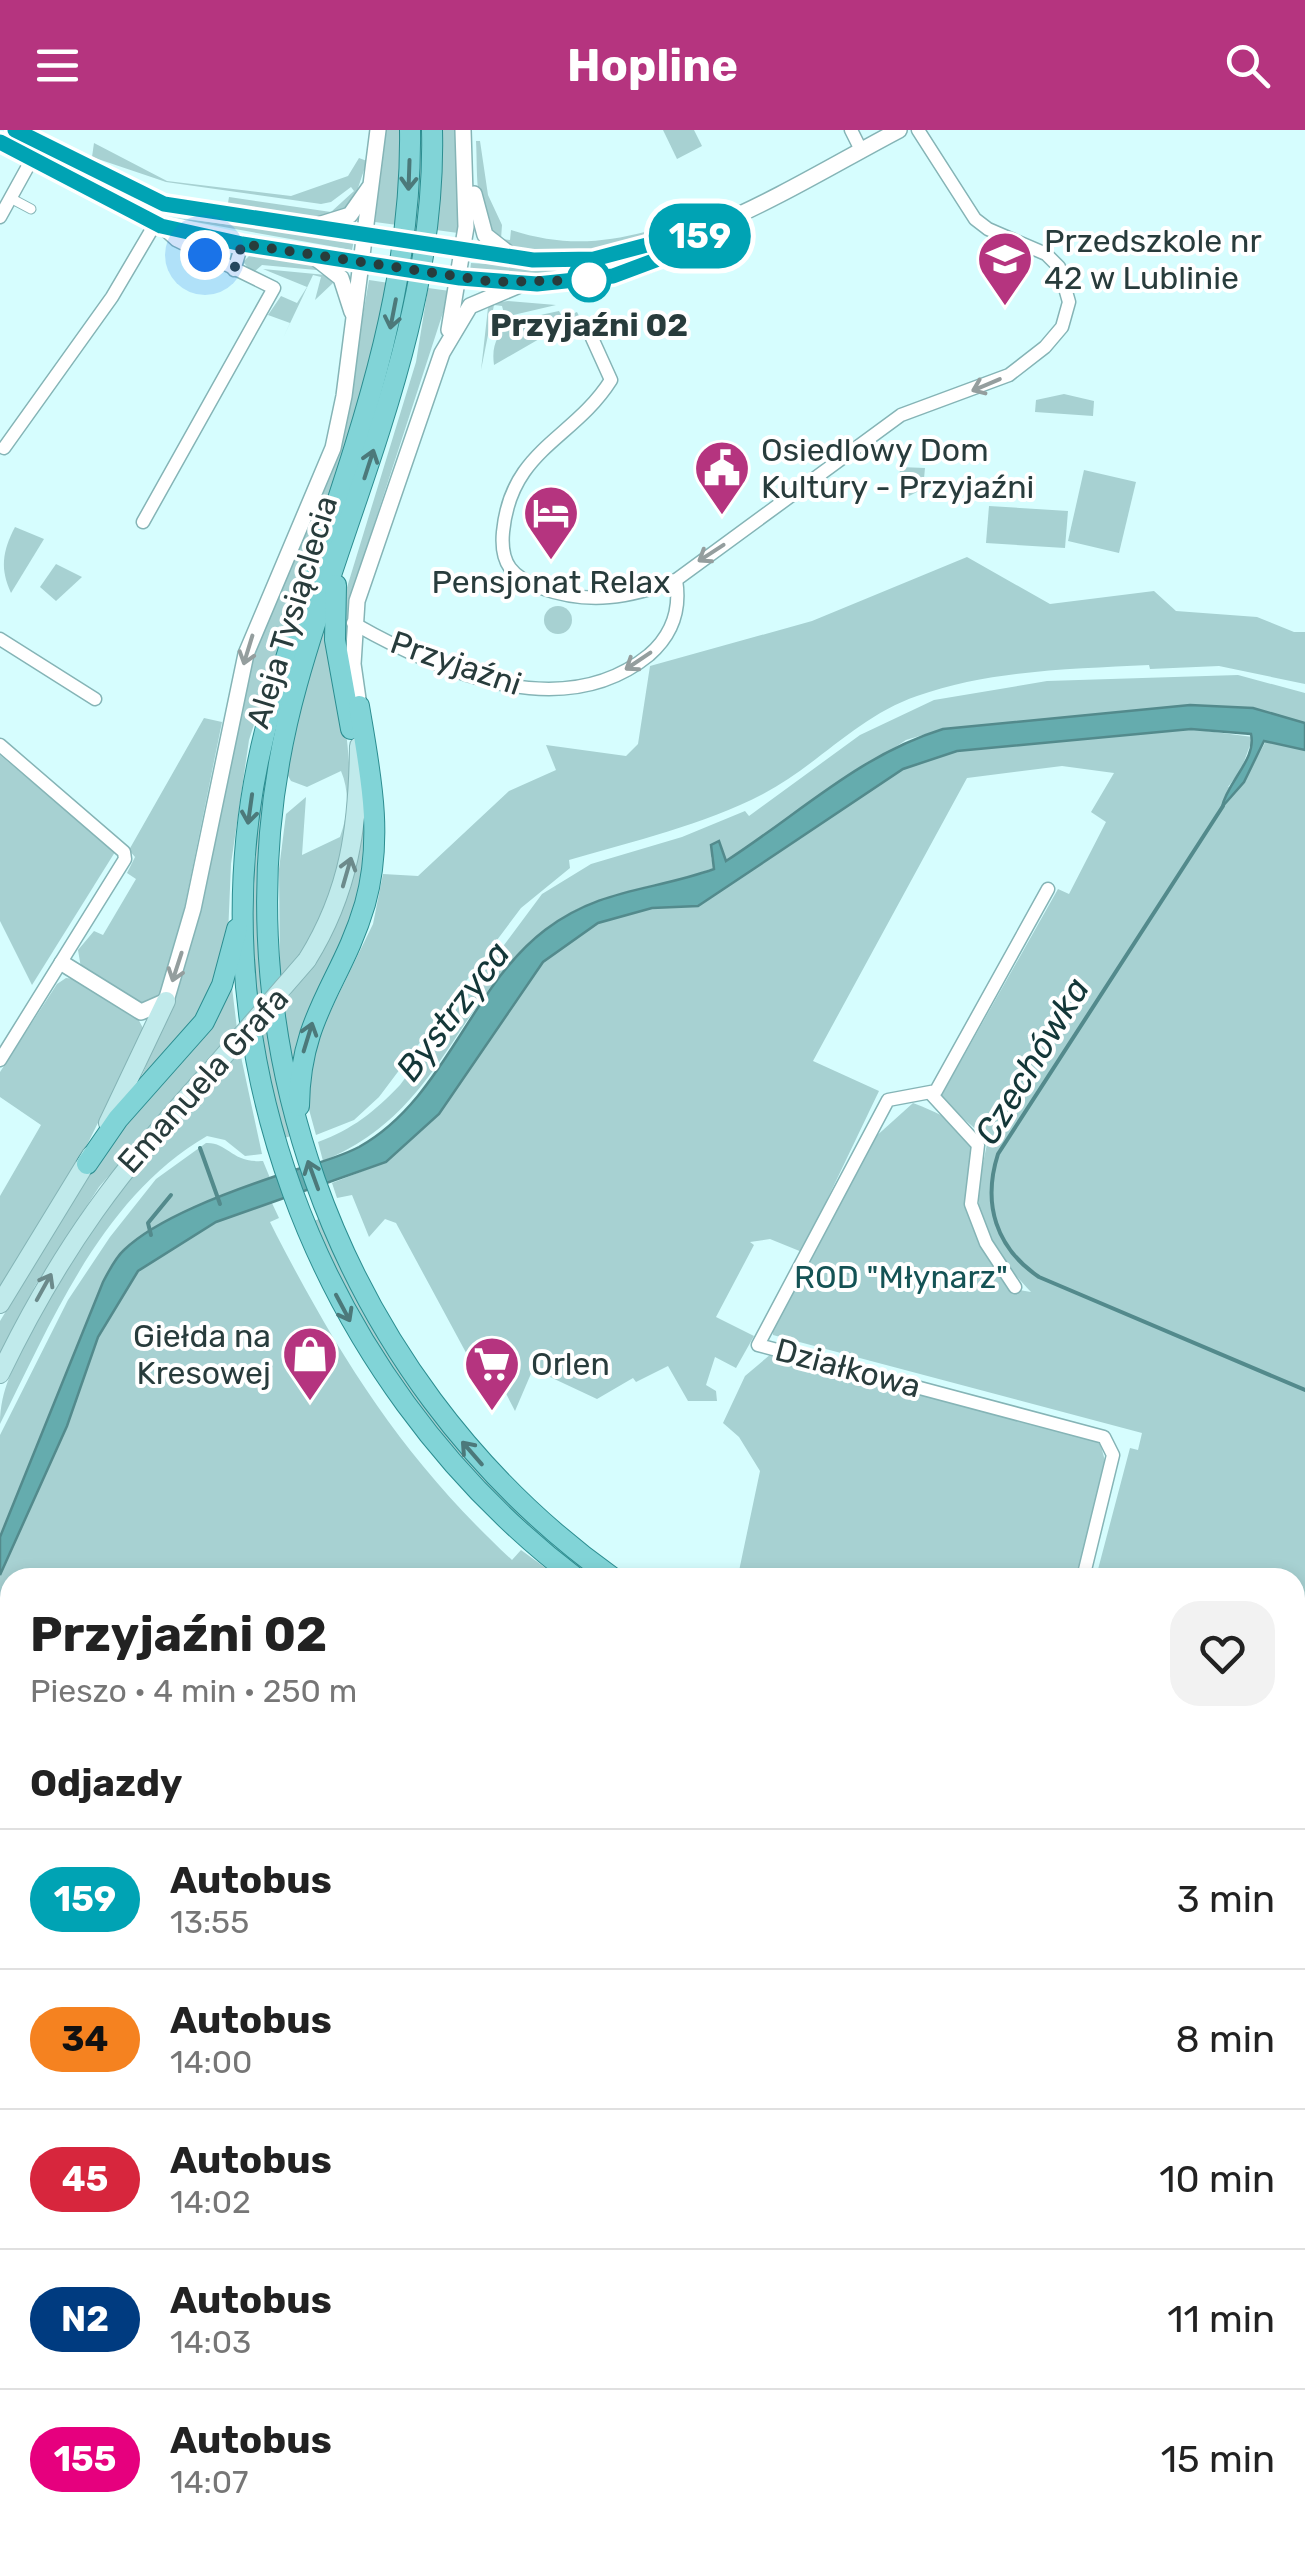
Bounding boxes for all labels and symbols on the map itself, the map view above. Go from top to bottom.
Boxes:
one-way arrow [399,158,418,190]
line badge: 159 [642,204,758,268]
place label: Przedszkole nr 42 w Lublinie [1044,222,1262,297]
school or university icon: Przedszkole nr 42 w Lublinie [975,229,1035,308]
your location [180,230,230,280]
marker: Przyjaźni 02 [568,259,610,301]
one-way arrow [383,297,402,330]
place label: Przyjaźni 02 [490,306,688,344]
one-way arrow [971,377,1002,395]
place label: Osiedlowy Dom Kultury - Przyjaźni [761,431,1034,506]
public building icon: Osiedlowy Dom Kultury - Przyjaźni [692,438,752,517]
one-way arrow [361,449,379,480]
hotel icon: Pensjonat Relax [521,483,581,562]
street label: Aleja Tysiąclecia [239,491,345,733]
one-way arrow [698,542,726,563]
place label: Pensjonat Relax [431,563,671,601]
street label: Przyjaźni [386,623,526,703]
one-way arrow [238,634,256,665]
one-way arrow [624,651,652,672]
one-way arrow [240,793,258,825]
one-way arrow [339,857,358,888]
water label: Bystrzyca [387,933,519,1089]
one-way arrow [167,951,185,982]
water label: Czechówka [966,970,1098,1152]
street label: Emanuela Grafa [110,979,296,1181]
one-way arrow [300,1021,318,1053]
one-way arrow [303,1160,321,1191]
park label: ROD "Młynarz" [794,1258,1008,1296]
one-way arrow [34,1273,54,1302]
one-way arrow [334,1292,353,1322]
place label: Giełda na Kresowej [133,1317,271,1392]
shop icon: Giełda na Kresowej [280,1324,340,1403]
street label: Działkowa [771,1330,925,1406]
supermarket icon: Orlen [462,1334,522,1413]
place label: Orlen [531,1345,610,1383]
one-way arrow [462,1441,484,1467]

